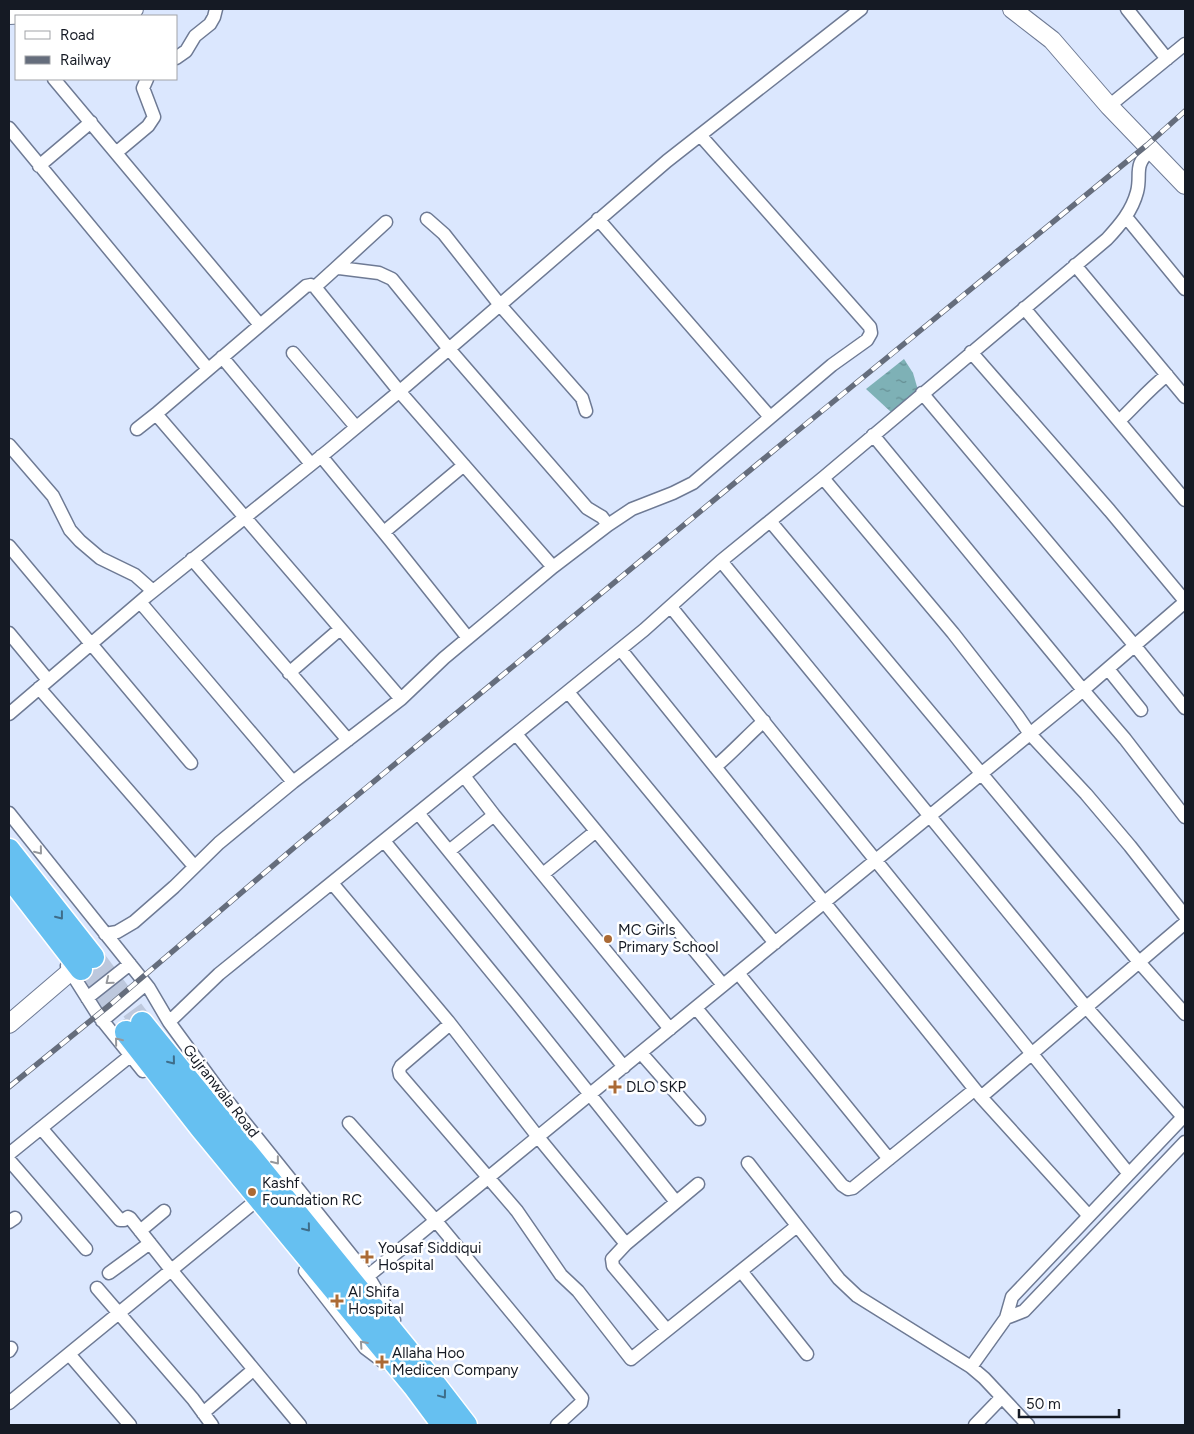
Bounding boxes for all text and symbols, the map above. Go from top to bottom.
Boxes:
legend [15,15,178,80]
text: Road [60,26,95,44]
text: Railway [60,51,111,69]
one-way arrow [34,845,42,854]
one-way arrow [55,910,63,919]
place label: MC Girls Primary School [618,921,719,956]
marker: MC Girls Primary School [602,933,614,945]
one-way arrow [106,975,115,983]
one-way arrow [115,1037,124,1046]
street label: Gujranwala Road [179,1041,263,1141]
one-way arrow [166,1055,174,1064]
place label: DLO SKP [626,1078,687,1096]
marker: DLO SKP [608,1080,622,1094]
one-way arrow [270,1155,278,1164]
place label: Kashf Foundation RC [262,1174,362,1209]
marker: Kashf Foundation RC [246,1186,258,1198]
one-way arrow [302,1222,310,1231]
place label: Yousaf Siddiqui Hospital [378,1239,481,1274]
marker: Yousaf Siddiqui Hospital [360,1250,374,1264]
place label: Al Shifa Hospital [348,1283,404,1318]
marker: Al Shifa Hospital [330,1294,344,1308]
one-way arrow [360,1340,369,1349]
place label: Allaha Hoo Medicen Company [392,1344,519,1379]
marker: Allaha Hoo Medicen Company [376,1356,388,1368]
scale bar [1019,1386,1119,1418]
one-way arrow [437,1389,445,1398]
text: 50 m [1026,1395,1061,1413]

